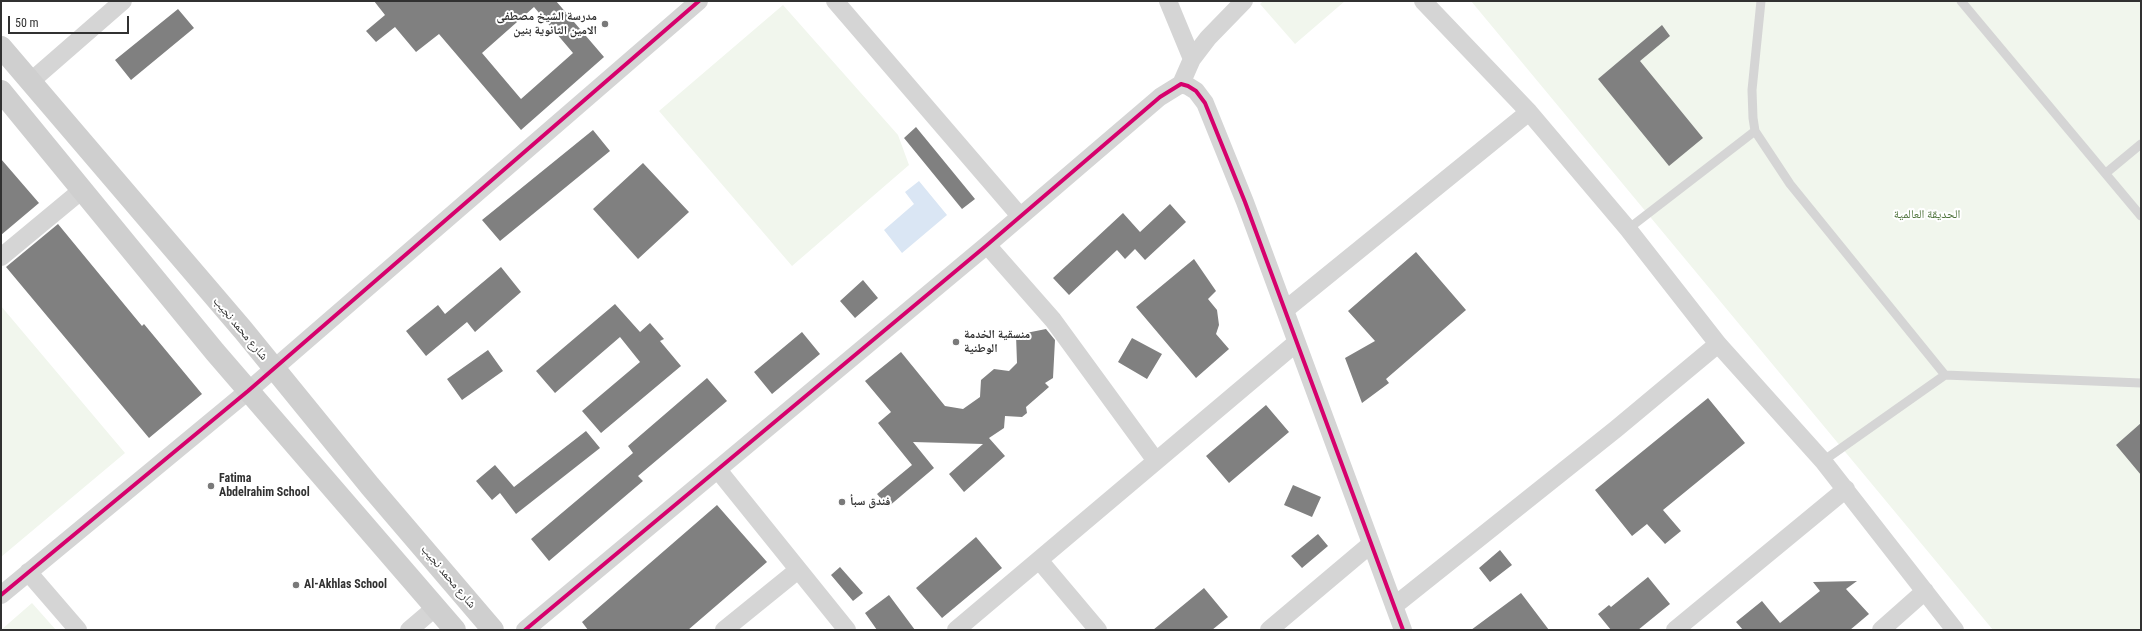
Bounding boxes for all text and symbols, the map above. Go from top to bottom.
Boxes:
scale bar [10,8,131,34]
place label: مدرسة الشيخ مصطفى الامين الثانوية بنين [497,10,597,38]
text: 50 m [15,16,39,30]
marker: مدرسة الشيخ مصطفى الامين الثانوية بنين [600,19,610,29]
park label: الحديقة العالمية [1894,208,1960,222]
street label: شارع محمد نجيب [209,295,271,363]
place label: منسقية الخدمة الوطنية [964,328,1030,356]
marker: منسقية الخدمة الوطنية [951,337,961,347]
place label: Fatima Abdelrahim School [219,472,310,500]
marker: Fatima Abdelrahim School [206,481,216,491]
place label: فندق سبأ [850,495,890,509]
marker: فندق سبأ [837,497,847,507]
street label: شارع محمد نجيب [417,543,479,611]
place label: Al-Akhlas School [304,578,387,592]
marker: Al-Akhlas School [291,580,301,590]

